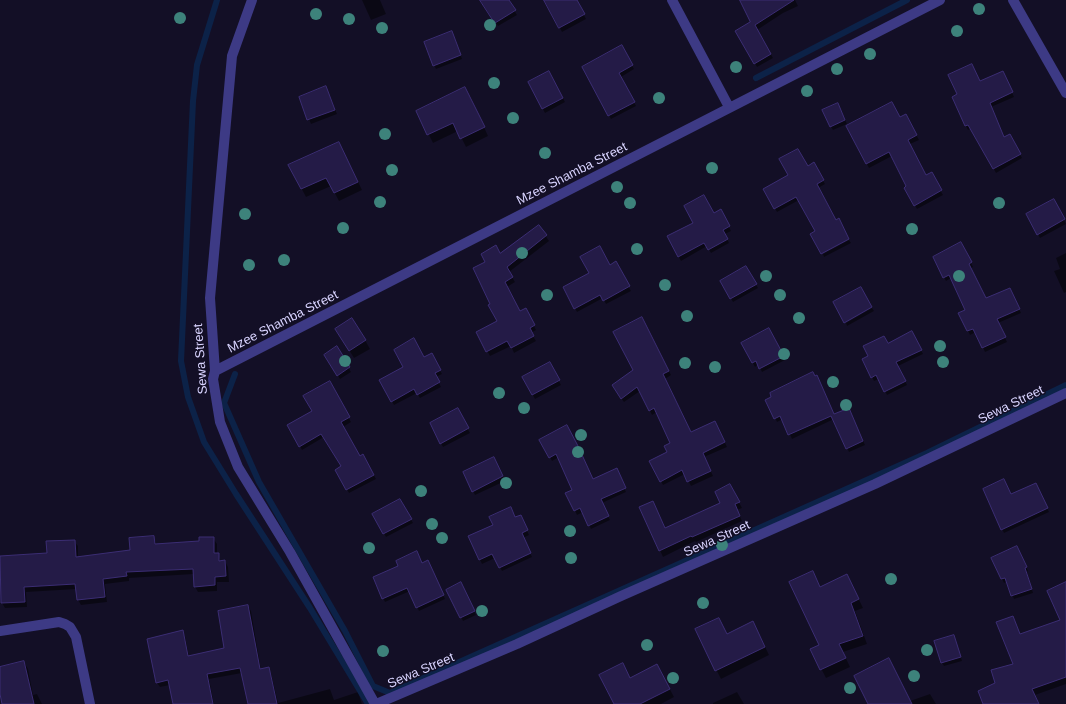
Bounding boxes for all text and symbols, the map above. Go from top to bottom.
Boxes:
street label: Mzee Shamba Street [514,139,630,209]
street label: Mzee Shamba Street [225,287,341,357]
street label: Sewa Street [191,323,211,395]
street label: Sewa Street [976,382,1046,428]
street label: Sewa Street [681,517,753,561]
street label: Sewa Street [385,650,457,692]

